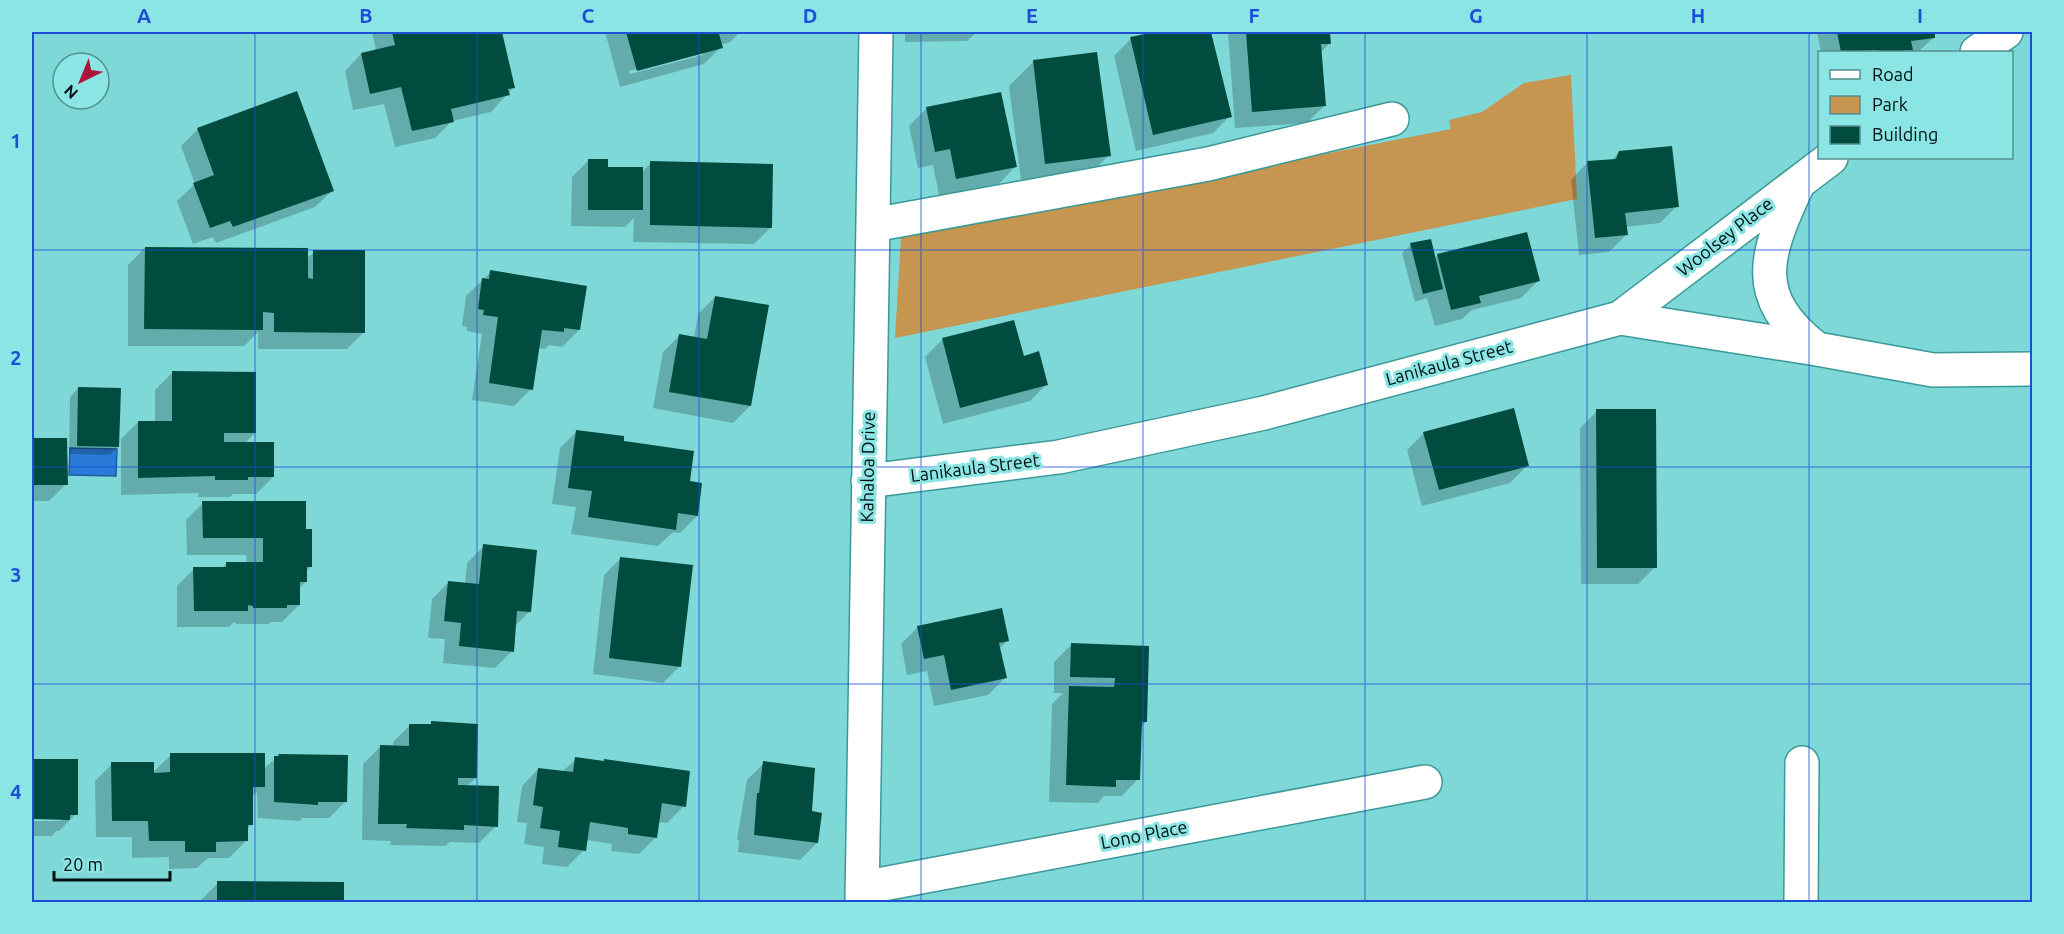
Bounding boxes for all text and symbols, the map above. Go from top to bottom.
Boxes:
text: A [137,4,151,27]
text: B [359,4,373,27]
text: C [582,4,595,27]
text: D [803,4,817,27]
text: E [1026,4,1038,27]
text: F [1248,4,1260,27]
text: G [1469,4,1483,27]
text: H [1691,4,1705,27]
text: I [1917,4,1923,27]
north arrow [51,51,111,111]
legend [1818,51,2013,159]
text: Road [1872,64,1914,84]
text: N [60,81,81,103]
text: Park [1872,94,1908,114]
text: Building [1872,124,1938,144]
text: 1 [10,129,22,152]
street label: Woolsey Place [1673,193,1776,280]
street label: Lanikaula Street [1383,336,1514,389]
text: 2 [10,346,22,369]
street label: Kahaloa Drive [856,411,878,523]
street label: Lanikaula Street [909,449,1041,485]
text: 3 [10,563,22,586]
text: 4 [10,780,22,803]
street label: Lono Place [1099,816,1189,852]
scale bar [54,844,170,882]
text: 20 m [63,854,103,874]

